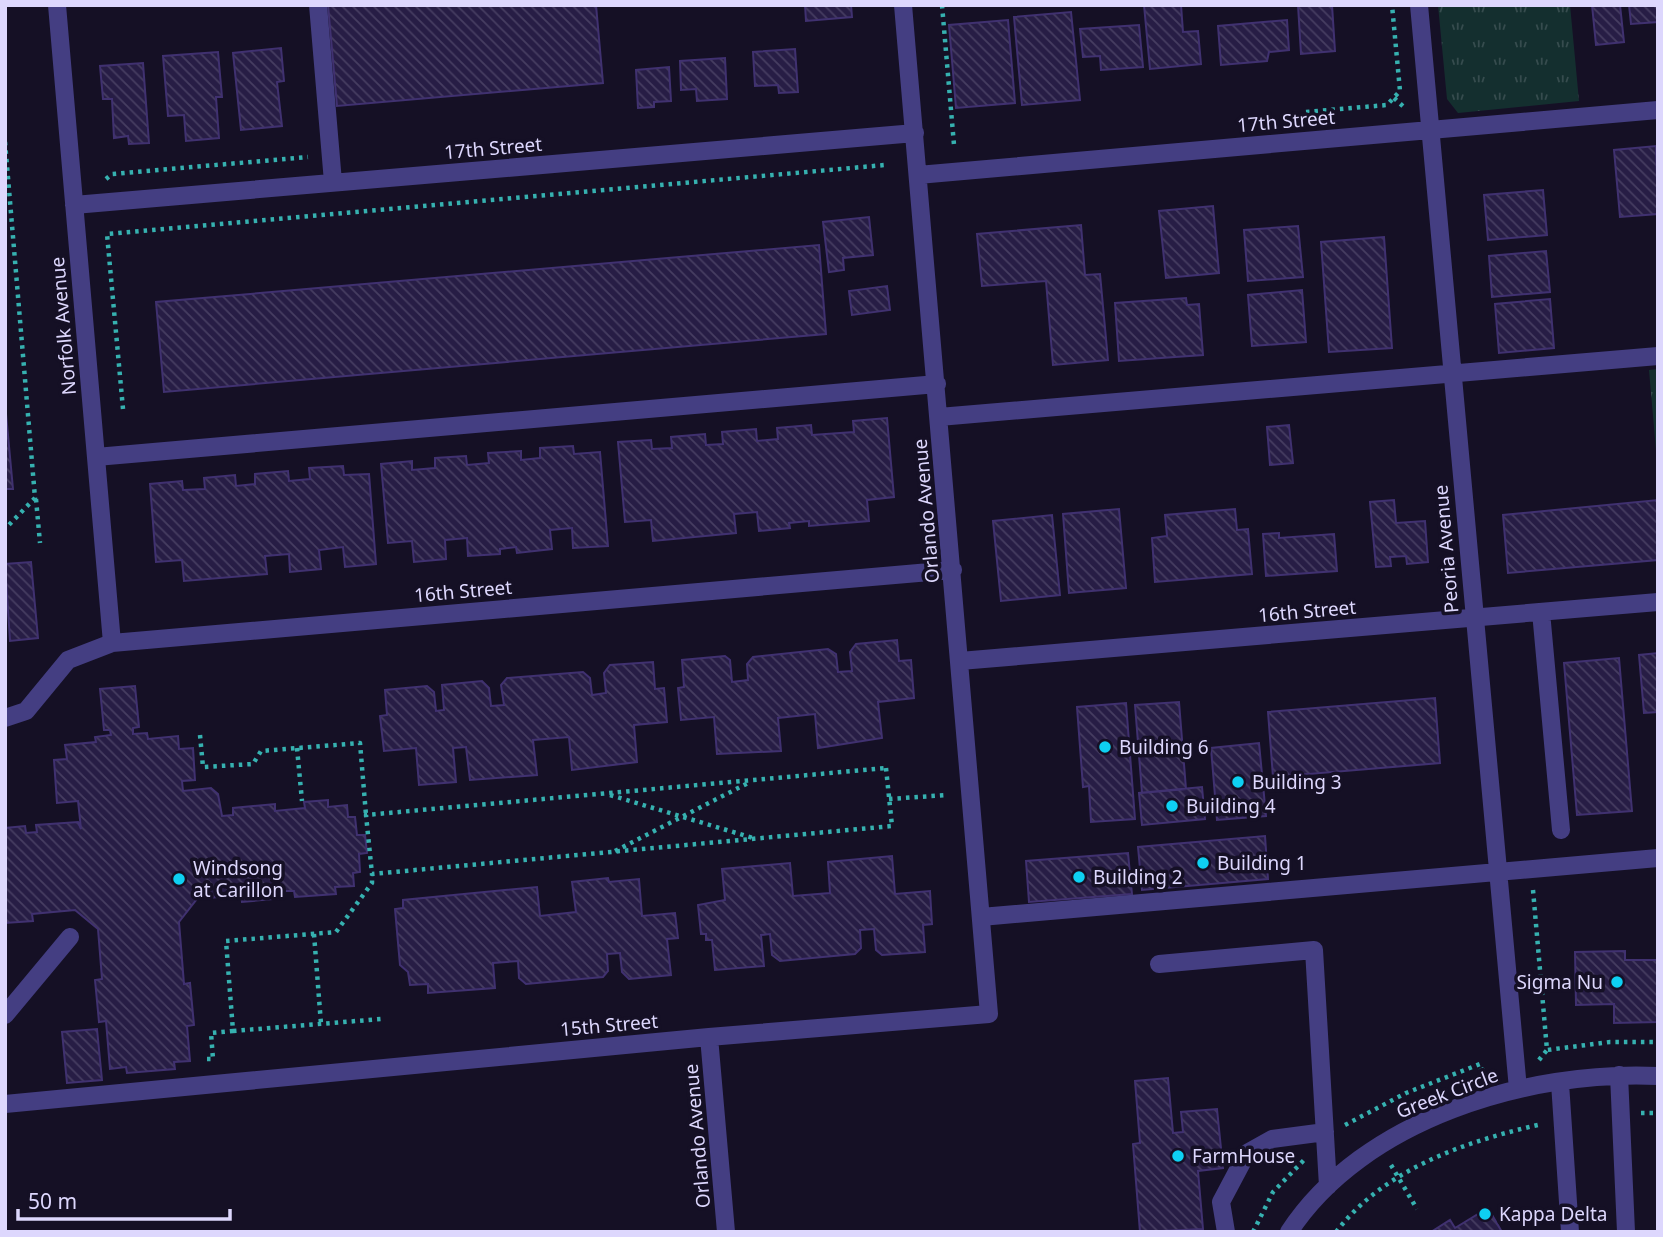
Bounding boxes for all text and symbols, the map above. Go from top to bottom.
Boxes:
street label: 17th Street [1236,104,1336,138]
street label: 17th Street [443,131,543,165]
street label: Norfolk Avenue [44,256,82,396]
street label: Orlando Avenue [907,438,945,584]
street label: Peoria Avenue [1427,484,1465,614]
street label: 16th Street [413,574,513,608]
street label: 16th Street [1257,594,1357,628]
place label: Building 6 [1119,734,1209,760]
marker: Building 6 [1097,739,1113,755]
place label: Building 3 [1252,769,1342,795]
marker: Building 3 [1230,774,1246,790]
place label: Building 4 [1186,793,1276,819]
marker: Building 4 [1164,798,1180,814]
place label: Building 1 [1217,850,1307,876]
place label: Windsong at Carillon [193,855,284,903]
marker: Building 1 [1195,855,1211,871]
place label: Building 2 [1093,864,1183,890]
marker: Building 2 [1071,869,1087,885]
marker: Windsong at Carillon [171,871,187,887]
place label: Sigma Nu [1516,969,1603,995]
marker: Sigma Nu [1609,974,1625,990]
street label: 15th Street [559,1008,659,1042]
street label: Greek Circle [1392,1062,1502,1124]
street label: Orlando Avenue [678,1063,716,1209]
place label: FarmHouse [1192,1143,1295,1169]
marker: FarmHouse [1170,1148,1186,1164]
scale bar [18,1178,229,1222]
text: 50 m [28,1187,77,1215]
place label: Kappa Delta [1499,1201,1607,1227]
marker: Kappa Delta [1477,1206,1493,1222]

